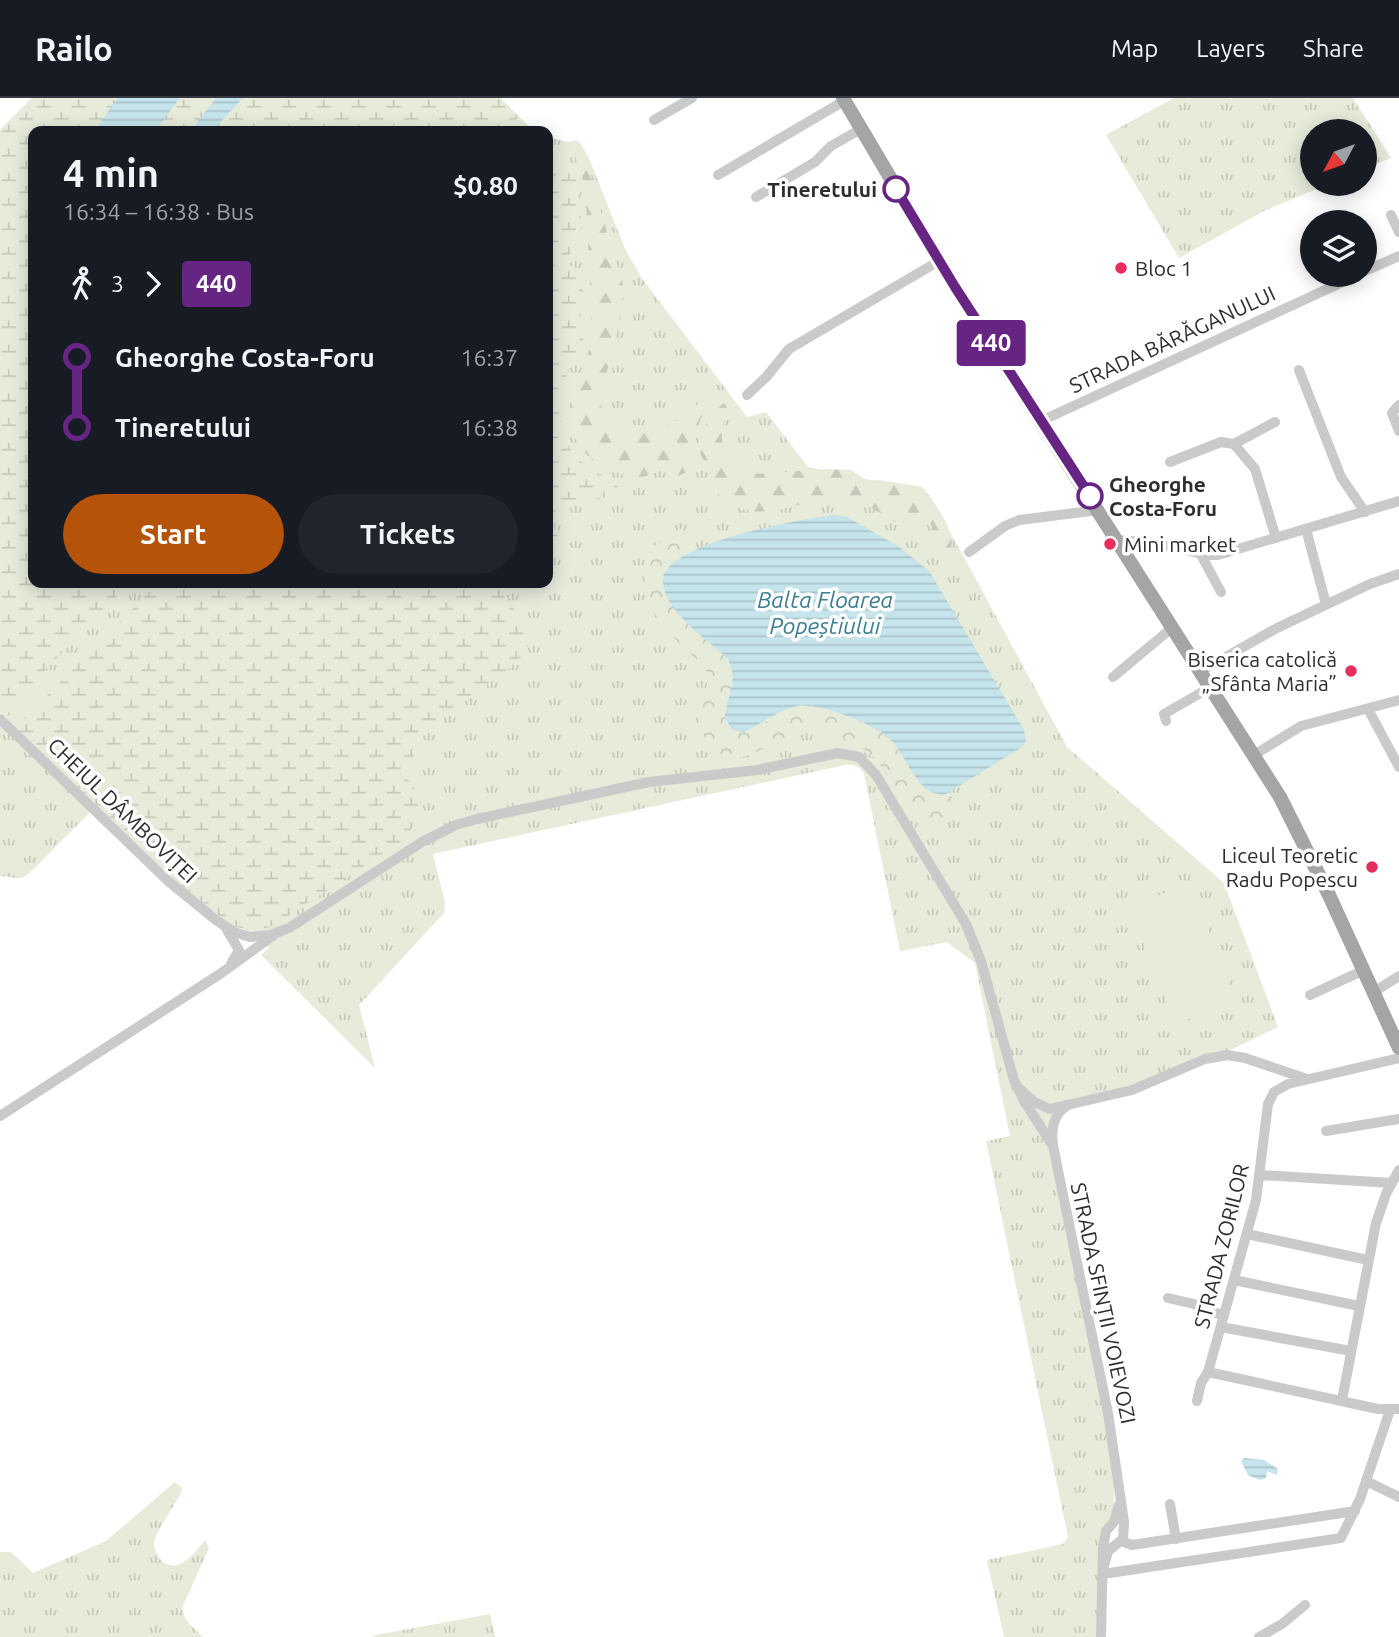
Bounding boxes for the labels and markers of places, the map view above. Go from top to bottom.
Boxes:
marker: Tineretului [883,176,909,202]
place label: Tineretului [767,177,877,201]
place label: Bloc 1 [1135,256,1193,280]
marker: Bloc 1 [1113,260,1129,276]
place label: Gheorghe Costa-Foru [1109,472,1217,520]
marker: Gheorghe Costa-Foru [1077,483,1103,509]
place label: Mini market [1124,532,1236,556]
marker: Mini market [1102,536,1118,552]
place label: Biserica catolică „Sfânta Maria” [1187,647,1337,695]
marker: Biserica catolică „Sfânta Maria” [1343,663,1359,679]
place label: Liceul Teoretic Radu Popescu [1221,843,1358,891]
marker: Liceul Teoretic Radu Popescu [1364,859,1380,875]

